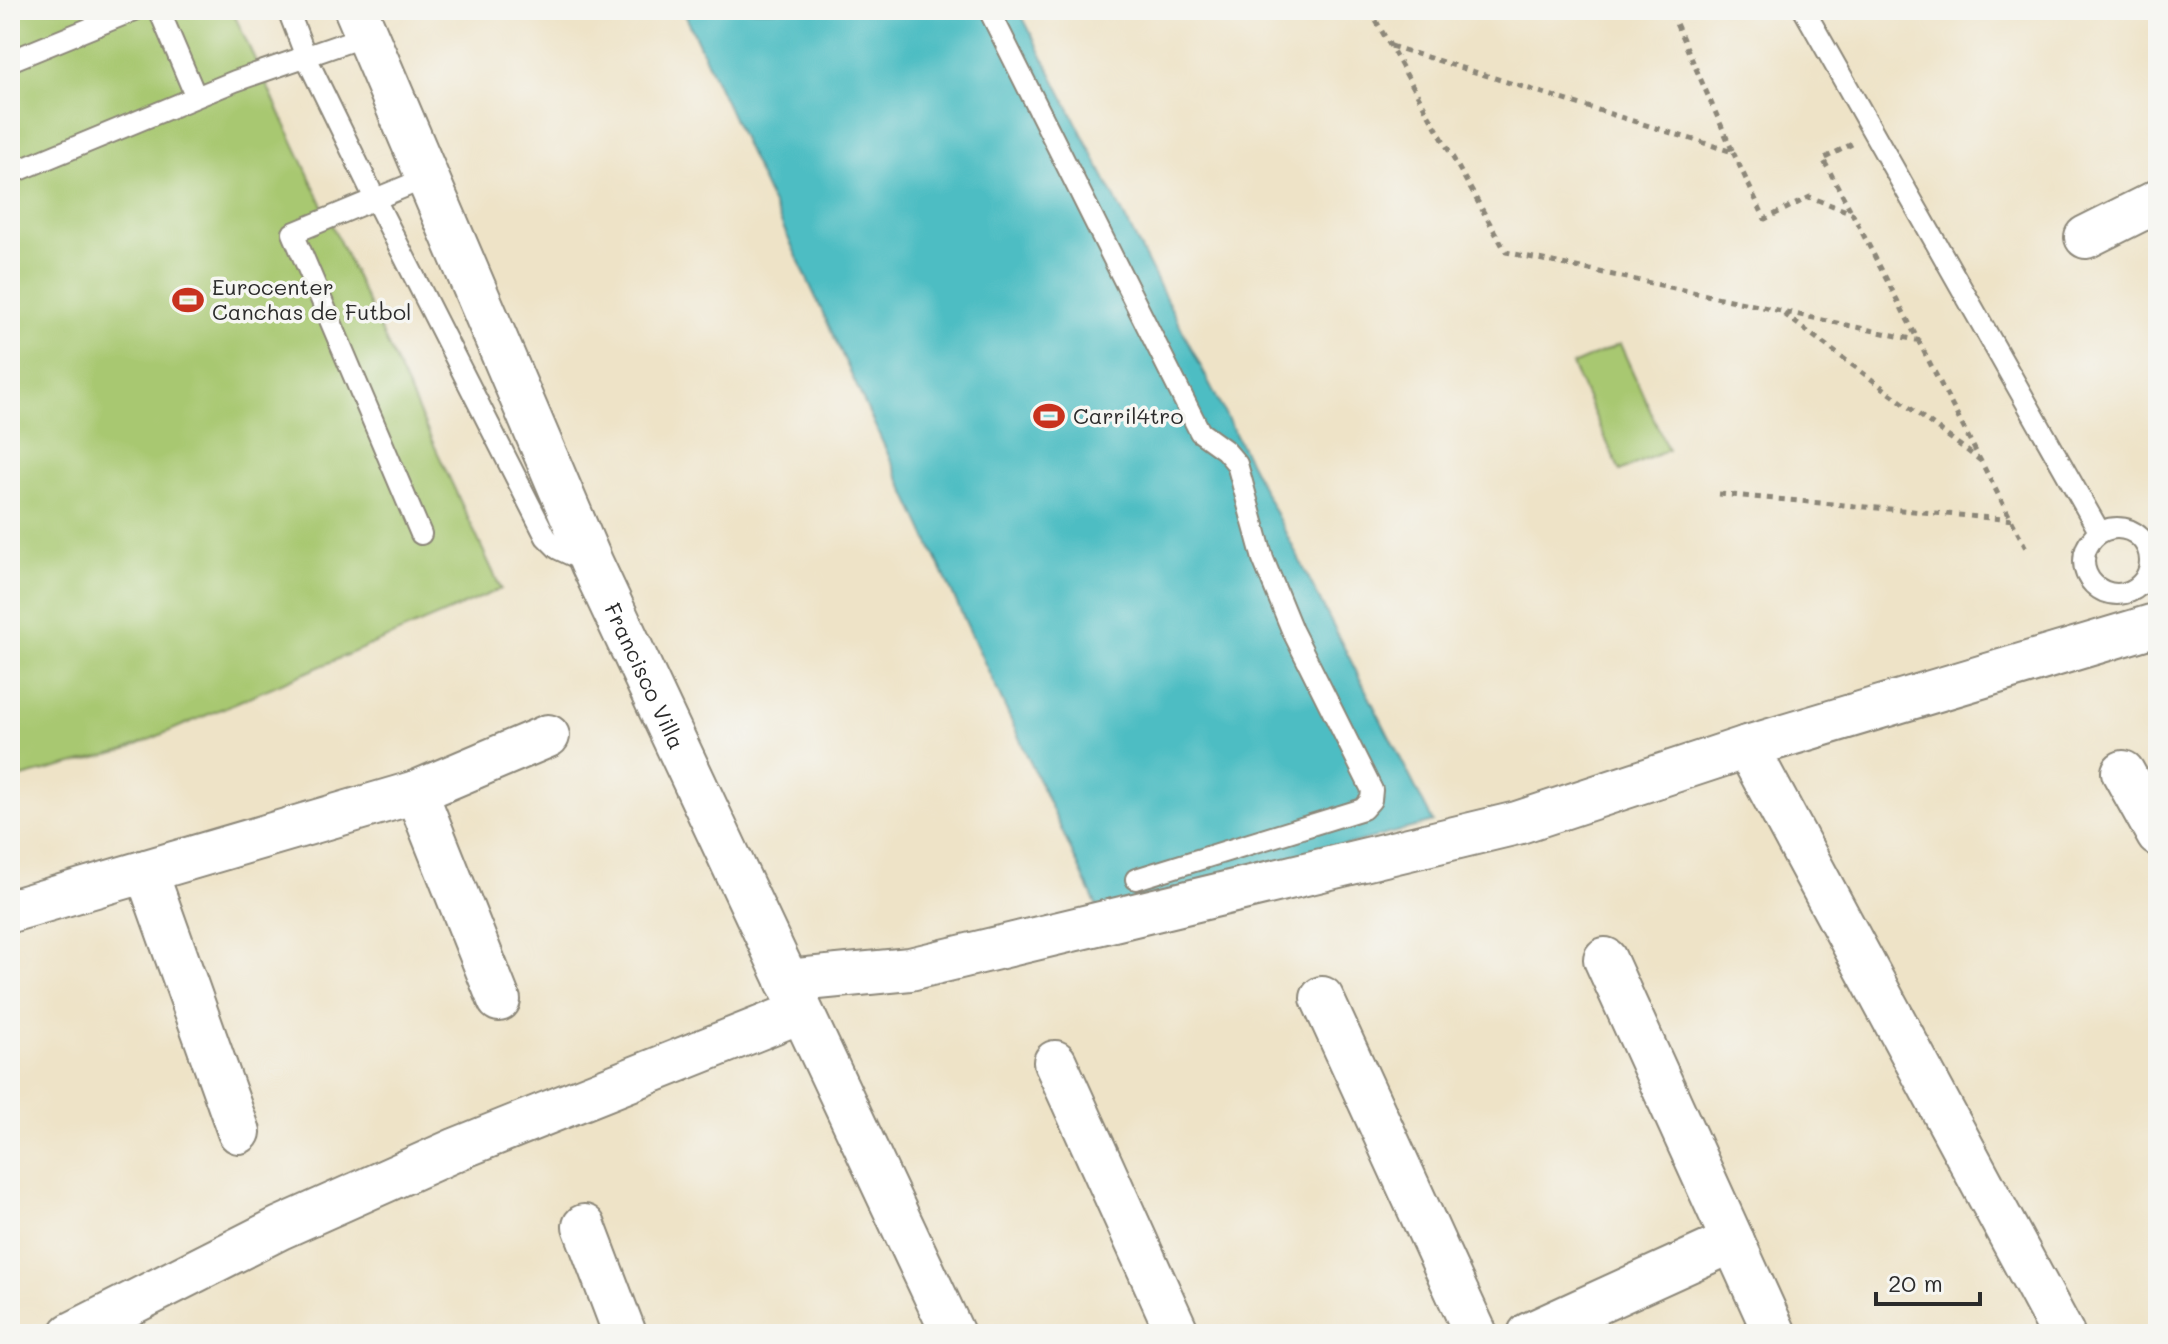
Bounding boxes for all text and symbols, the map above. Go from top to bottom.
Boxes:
place label: Eurocenter Canchas de Futbol [212,272,412,326]
sports icon: Eurocenter Canchas de Futbol [171,283,205,317]
sports icon: Carril4tro [1032,399,1066,433]
place label: Carril4tro [1073,401,1183,430]
street label: Francisco Villa [598,598,692,754]
scale bar [1876,1256,1980,1306]
text: 20 m [1888,1267,1943,1298]

